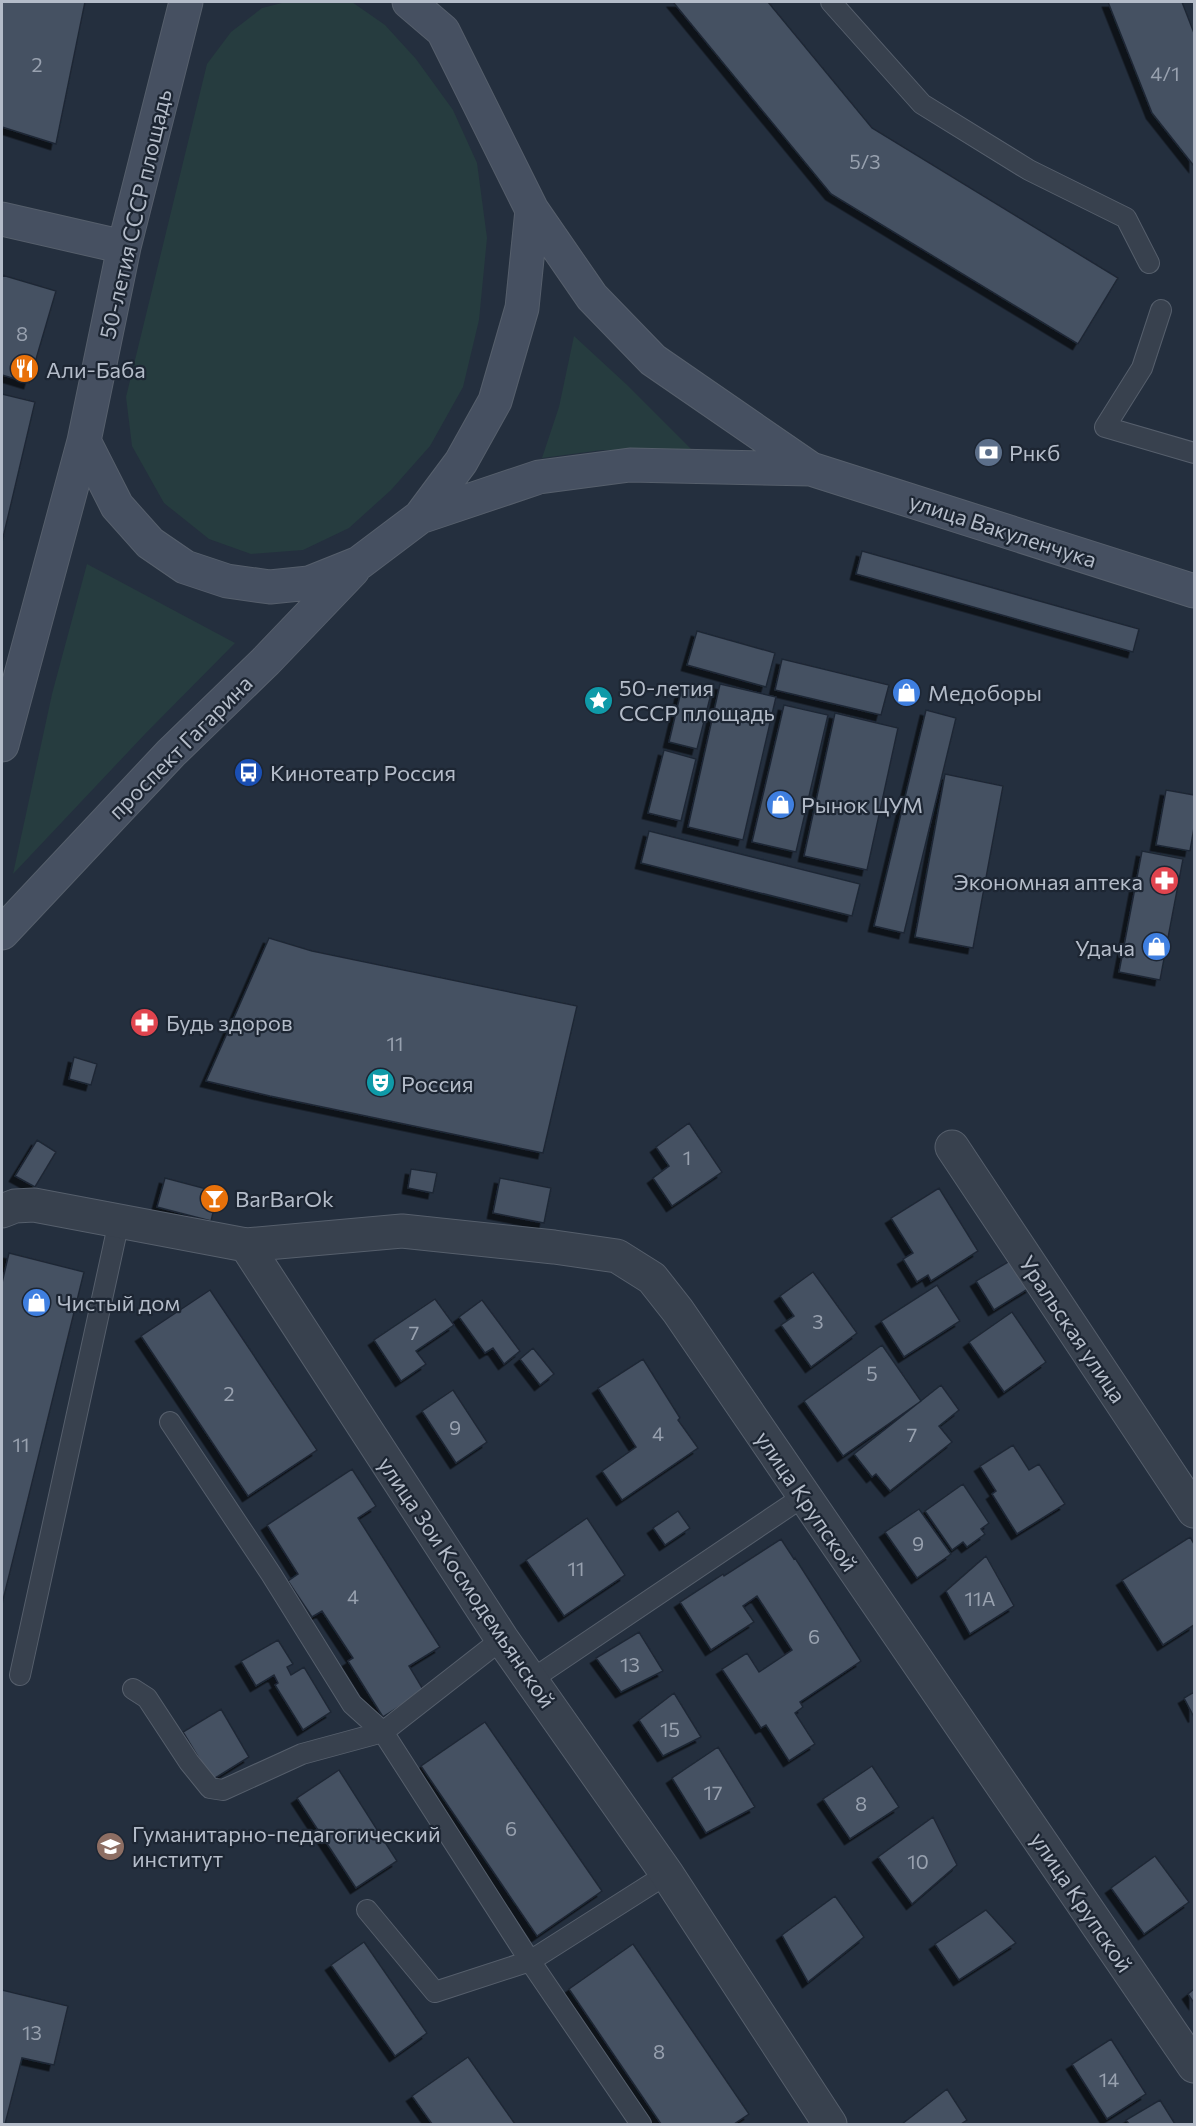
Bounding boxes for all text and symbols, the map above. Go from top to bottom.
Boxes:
house number: 2 [31,52,43,76]
house number: 4/1 [1150,61,1180,85]
street label: 50-летия СССР площадь [93,87,177,341]
house number: 5/3 [849,149,881,173]
house number: 8 [16,321,28,345]
restaurant icon: Али-Баба [9,353,41,385]
place label: Али-Баба [46,356,146,383]
bank icon: Рнкб [972,436,1004,468]
place label: Рнкб [1009,439,1060,466]
street label: улица Вакуленчука [906,487,1100,573]
street label: проспект Гагарина [102,669,258,825]
place label: 50-летия СССР площадь [619,674,775,726]
shop icon: Медоборы [891,676,923,708]
place label: Медоборы [928,679,1042,706]
place icon: 50-летия СССР площадь [582,684,614,716]
bus stop icon: Кинотеатр Россия [233,756,265,788]
place label: Кинотеатр Россия [270,759,456,786]
shop icon: Рынок ЦУМ [764,788,796,820]
place label: Рынок ЦУМ [801,791,923,818]
pharmacy icon: Экономная аптека [1148,865,1180,897]
place label: Экономная аптека [954,868,1143,895]
shop icon: Удача [1140,931,1172,963]
place label: Удача [1075,934,1135,961]
pharmacy icon: Будь здоров [129,1006,161,1038]
place label: Будь здоров [166,1009,293,1036]
house number: 11 [386,1031,404,1055]
theatre icon: Россия [364,1067,396,1099]
place label: Россия [401,1070,474,1097]
house number: 1 [683,1145,691,1169]
bar icon: BarBarOk [198,1182,230,1214]
place label: BarBarOk [235,1185,334,1212]
street label: Уральская улица [1014,1250,1132,1408]
shop icon: Чистый дом [20,1286,52,1318]
place label: Чистый дом [57,1289,180,1316]
house number: 3 [812,1309,824,1333]
house number: 7 [409,1320,419,1344]
house number: 5 [866,1361,878,1385]
house number: 2 [223,1381,235,1405]
house number: 9 [449,1415,461,1439]
house number: 4 [652,1421,664,1445]
house number: 7 [907,1422,917,1446]
street label: улица Крупской [750,1426,864,1576]
house number: 11 [12,1432,30,1456]
street label: улица Зои Космодемьянской [373,1451,561,1713]
house number: 9 [912,1531,924,1555]
house number: 11 [567,1556,585,1580]
house number: 4 [347,1584,359,1608]
house number: 11А [965,1586,996,1610]
house number: 6 [808,1624,820,1648]
house number: 13 [620,1652,640,1676]
house number: 15 [660,1717,680,1741]
house number: 17 [703,1780,723,1804]
house number: 8 [855,1791,867,1815]
house number: 6 [505,1816,517,1840]
place label: Гуманитарно-педагогический институт [132,1820,441,1872]
street label: улица Крупской [1025,1827,1139,1977]
school or university icon: Гуманитарно-педагогический институт [95,1830,127,1862]
house number: 10 [907,1849,929,1873]
house number: 13 [22,2020,42,2044]
house number: 8 [653,2039,665,2063]
house number: 14 [1099,2067,1119,2091]

